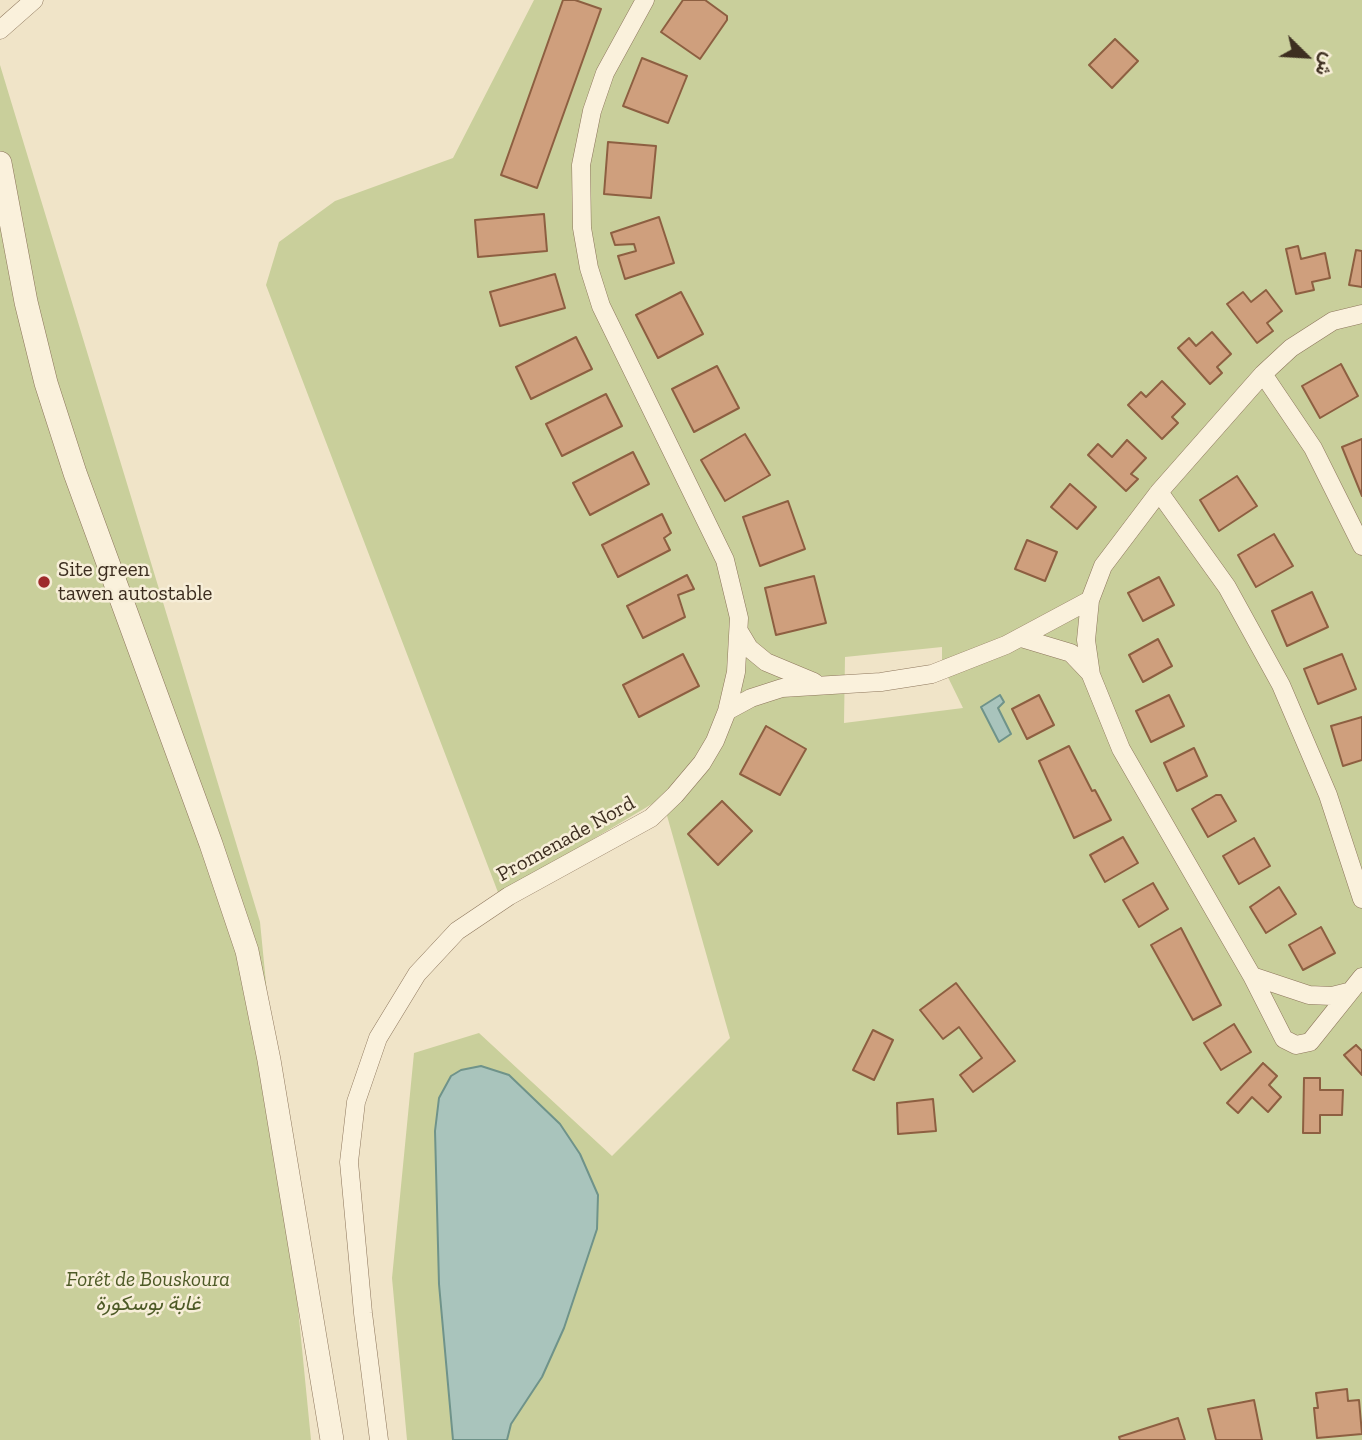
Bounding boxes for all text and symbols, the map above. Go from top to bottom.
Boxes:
north arrow [1271,21,1341,91]
text: ش [1310,50,1341,80]
place label: Site green tawen autostable [58,557,212,607]
marker: Site green tawen autostable [36,574,52,590]
street label: Promenade Nord [492,791,640,887]
park label: Forêt de Bouskoura غابة بوسكورة [66,1267,230,1317]

